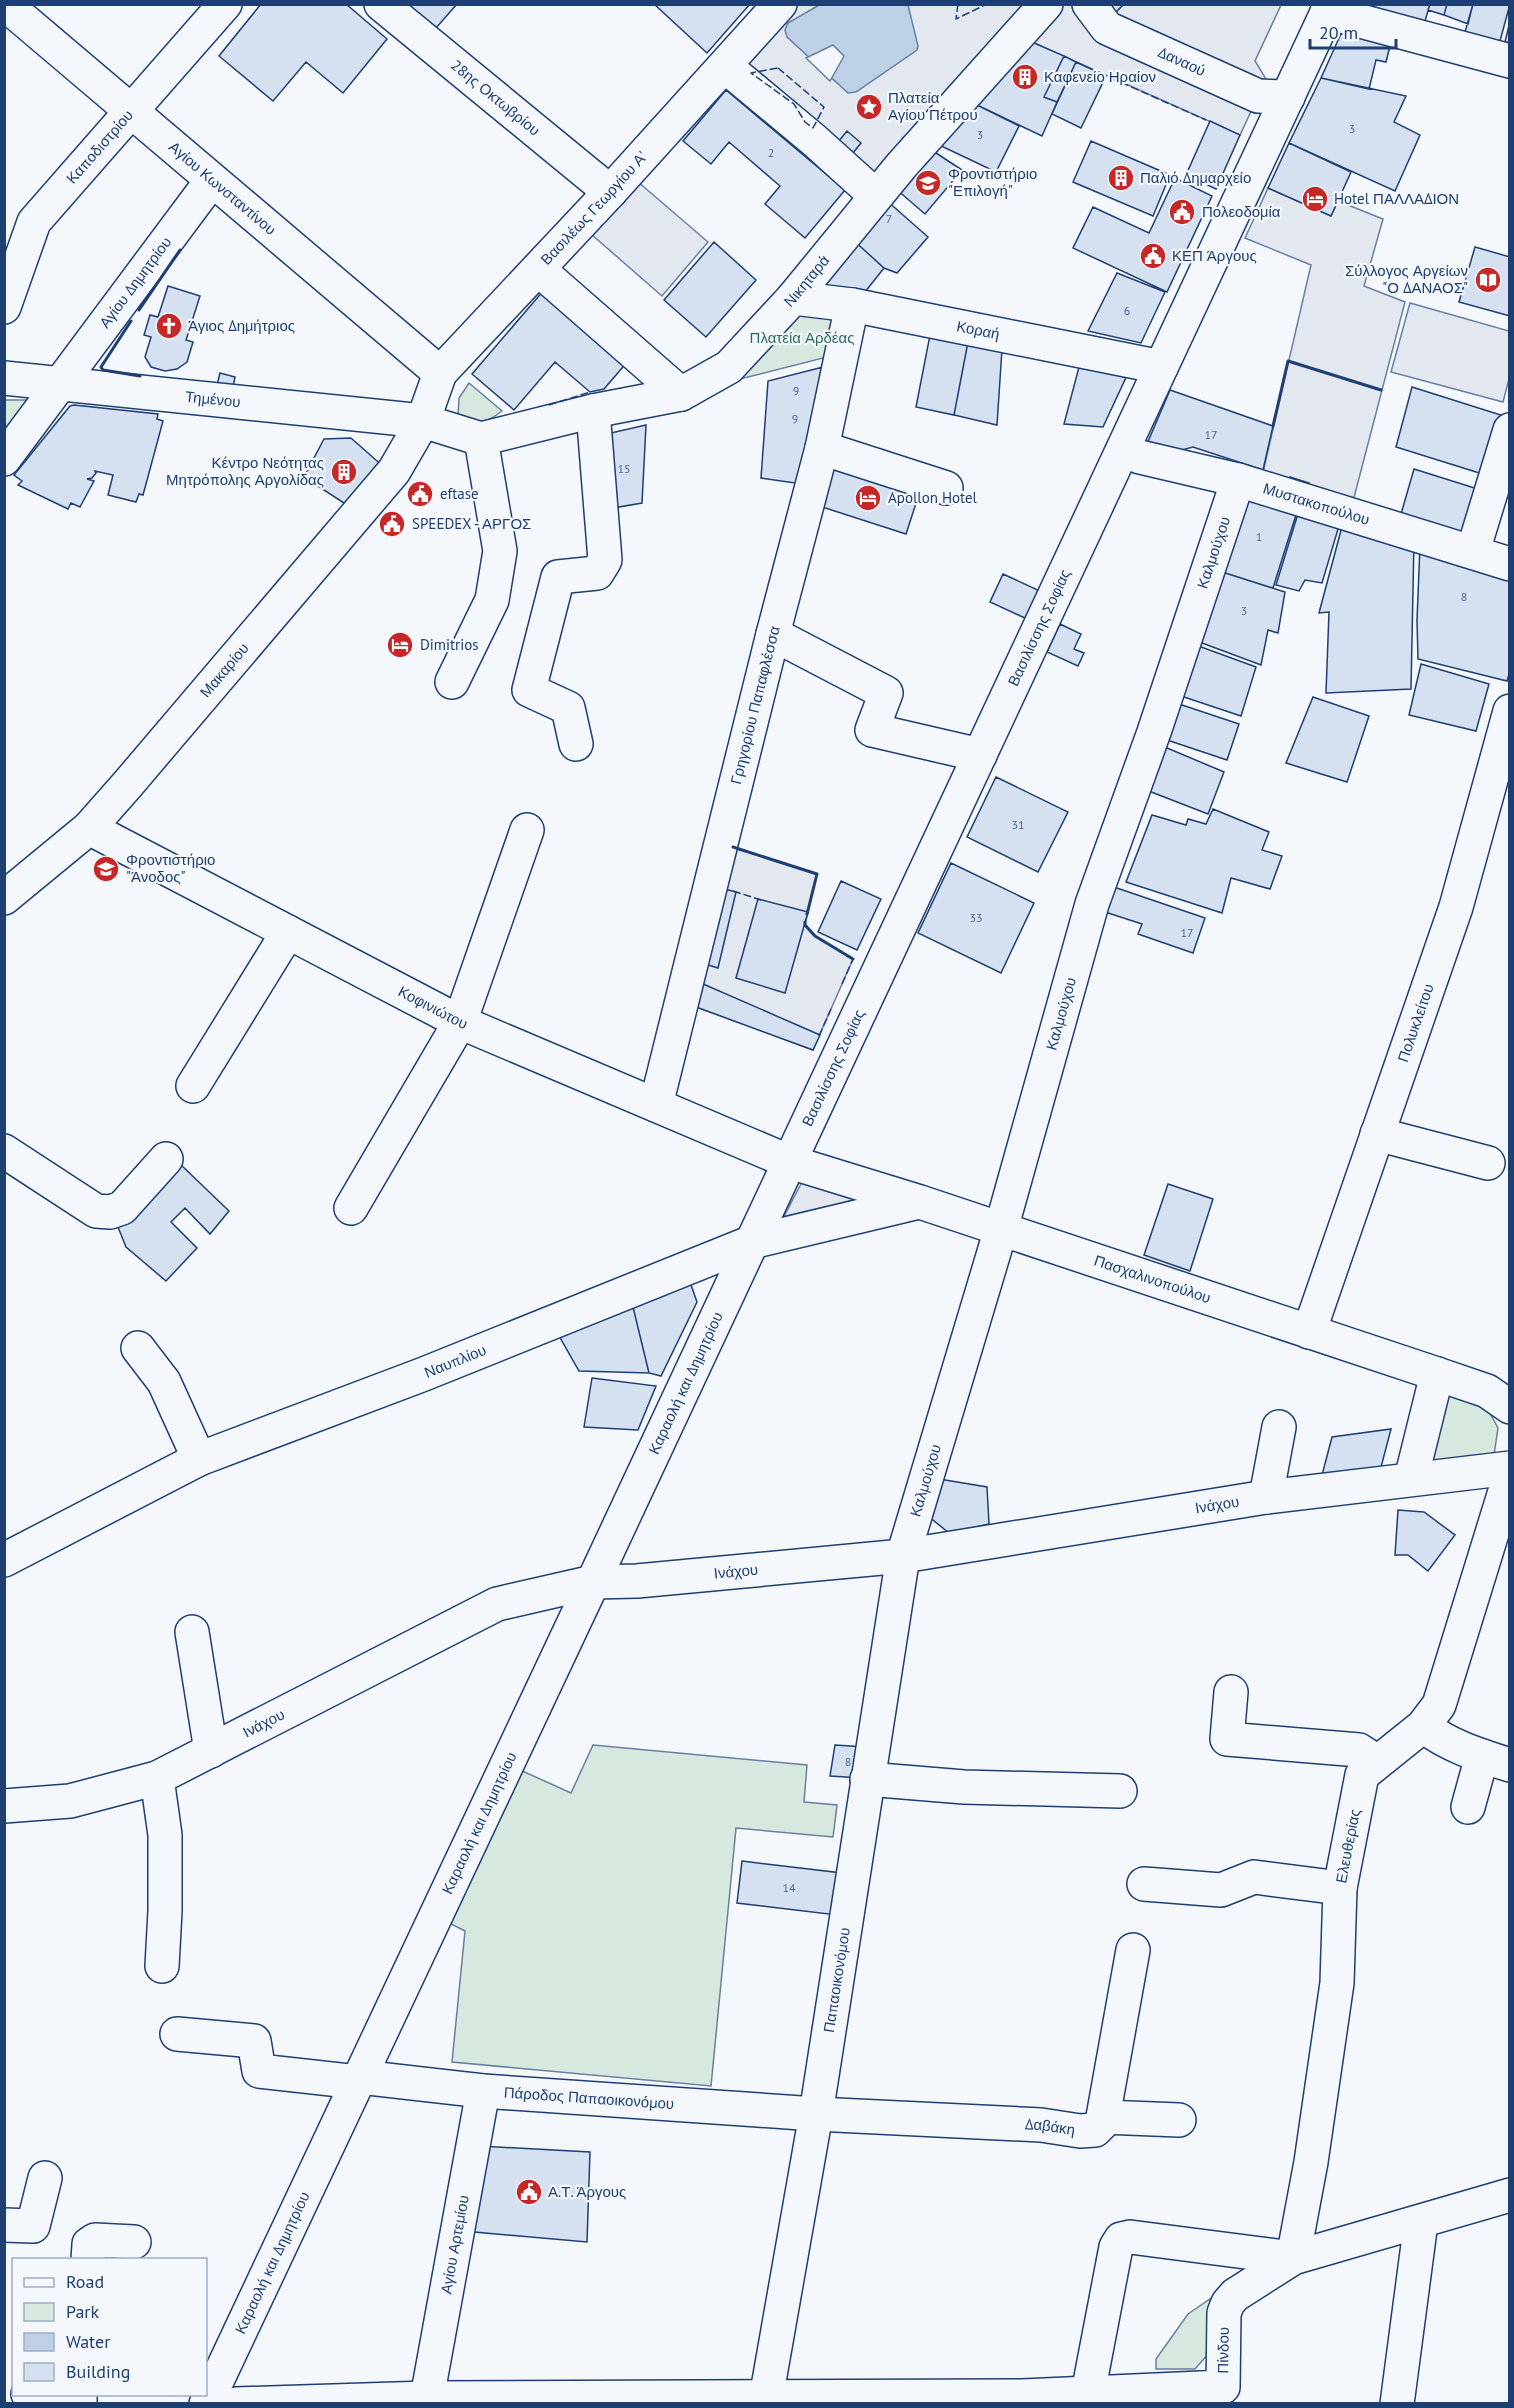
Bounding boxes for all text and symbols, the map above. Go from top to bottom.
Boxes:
scale bar [1310,12,1396,50]
text: 20 m [1319,21,1358,44]
street label: Δαναού [1155,42,1209,80]
street label: 28ης Οκτωβρίου [447,55,544,140]
building icon: Καφενείο Ηραίον [1010,62,1040,92]
place label: Καφενείο Ηραίον [1044,67,1156,86]
place label: Πλατεία Αγίου Πέτρου [888,88,978,124]
place icon: Πλατεία Αγίου Πέτρου [854,92,884,122]
street label: Καποδιστρίου [62,106,137,187]
house number: 3 [1349,121,1355,136]
house number: 3 [977,127,983,142]
street label: Αγίου Κωνσταντίνου [165,137,280,239]
house number: 2 [768,145,774,160]
street label: Βασιλέως Γεωργίου Α' [536,147,651,269]
building icon: Παλιό Δημαρχείο [1106,163,1136,193]
place label: Φροντιστήριο "Επιλογή" [948,164,1037,200]
school or university icon: Φροντιστήριο "Επιλογή" [913,168,943,198]
place label: Παλιό Δημαρχείο [1140,168,1251,187]
hotel icon: Hotel ΠΑΛΛΑΔΙΟΝ [1300,184,1330,214]
place label: Hotel ΠΑΛΛΑΔΙΟΝ [1334,189,1459,208]
public building icon: Πολεοδομία [1167,197,1197,227]
place label: Πολεοδομία [1202,202,1281,221]
house number: 7 [886,211,892,226]
street label: Αγίου Δημητρίου [95,233,175,332]
public building icon: ΚΕΠ Άργους [1138,241,1168,271]
place label: ΚΕΠ Άργους [1172,246,1257,265]
street label: Νικηταρά [780,251,834,311]
place label: Σύλλογος Αργείων "Ο ΔΑΝΑΟΣ" [1345,261,1468,297]
library icon: Σύλλογος Αργείων "Ο ΔΑΝΑΟΣ" [1473,265,1503,295]
house number: 6 [1124,303,1130,318]
church icon: Άγιος Δημήτριος [154,311,184,341]
place label: Άγιος Δημήτριος [188,316,295,335]
street label: Κοραή [955,316,1001,343]
park label: Πλατεία Αρδέας [750,328,854,347]
house number: 9 [793,383,799,398]
street label: Τημένου [184,387,241,411]
house number: 9 [792,411,798,426]
house number: 17 [1204,427,1218,442]
place label: Κέντρο Νεότητας Μητρόπολης Αργολίδας [166,453,324,489]
building icon: Κέντρο Νεότητας Μητρόπολης Αργολίδας [329,457,359,487]
house number: 15 [617,461,631,476]
street label: Μυστακοπούλου [1261,478,1372,529]
public building icon: eftase [405,479,435,509]
hotel icon: Apollon Hotel [853,483,883,513]
place label: eftase [440,484,479,503]
place label: Apollon Hotel [888,488,978,507]
public building icon: SPEEDEX - ΑΡΓΟΣ [377,509,407,539]
place label: SPEEDEX - ΑΡΓΟΣ [412,514,531,533]
street label: Καλμούχου [1192,514,1234,591]
house number: 1 [1256,529,1262,544]
street label: Βασιλίσσης Σοφίας [1003,566,1074,689]
house number: 8 [1461,589,1467,604]
house number: 3 [1241,603,1247,618]
street label: Γρηγορίου Παπαφλέσσα [726,623,784,786]
hotel icon: Dimitrios [385,630,415,660]
place label: Dimitrios [420,635,479,654]
street label: Μακαρίου [196,639,253,701]
house number: 31 [1011,817,1025,832]
place label: Φροντιστήριο "Άνοδος" [126,850,215,886]
school or university icon: Φροντιστήριο "Άνοδος" [91,854,121,884]
house number: 33 [969,910,983,925]
house number: 17 [1180,925,1194,940]
street label: Καλμούχου [1042,975,1080,1052]
street label: Κοφινιώτου [395,981,471,1033]
street label: Πολυκλείτου [1393,981,1438,1064]
street label: Βασιλίσσης Σοφίας [797,1006,868,1129]
street label: Πασχαλινοπούλου [1092,1251,1213,1307]
street label: Καραολή και Δημητρίου [644,1309,727,1457]
street label: Ναυπλίου [422,1340,489,1382]
street label: Καλμούχου [905,1442,945,1519]
street label: Ινάχου [1194,1492,1240,1517]
street label: Ινάχου [713,1560,759,1583]
street label: Ινάχου [239,1704,288,1742]
street label: Καραολή και Δημητρίου [437,1749,521,1897]
house number: 8 [845,1754,851,1769]
street label: Ελευθερίας [1331,1807,1364,1885]
house number: 14 [782,1880,796,1895]
street label: Παπαοικονόμου [819,1926,854,2034]
street label: Πάροδος Παπαοικονόμου [503,2082,675,2113]
street label: Δαβάκη [1025,2114,1076,2139]
public building icon: Α.Τ. Άργους [514,2177,544,2207]
place label: Α.Τ. Άργους [548,2182,626,2201]
street label: Καραολή και Δημητρίου [230,2189,314,2337]
street label: Αγίου Αρτεμίου [436,2193,473,2295]
legend [12,2258,207,2396]
text: Road [66,2270,104,2293]
text: Park [66,2300,99,2323]
street label: Πίνδου [1213,2327,1233,2374]
text: Water [66,2330,110,2353]
text: Building [66,2360,130,2383]

